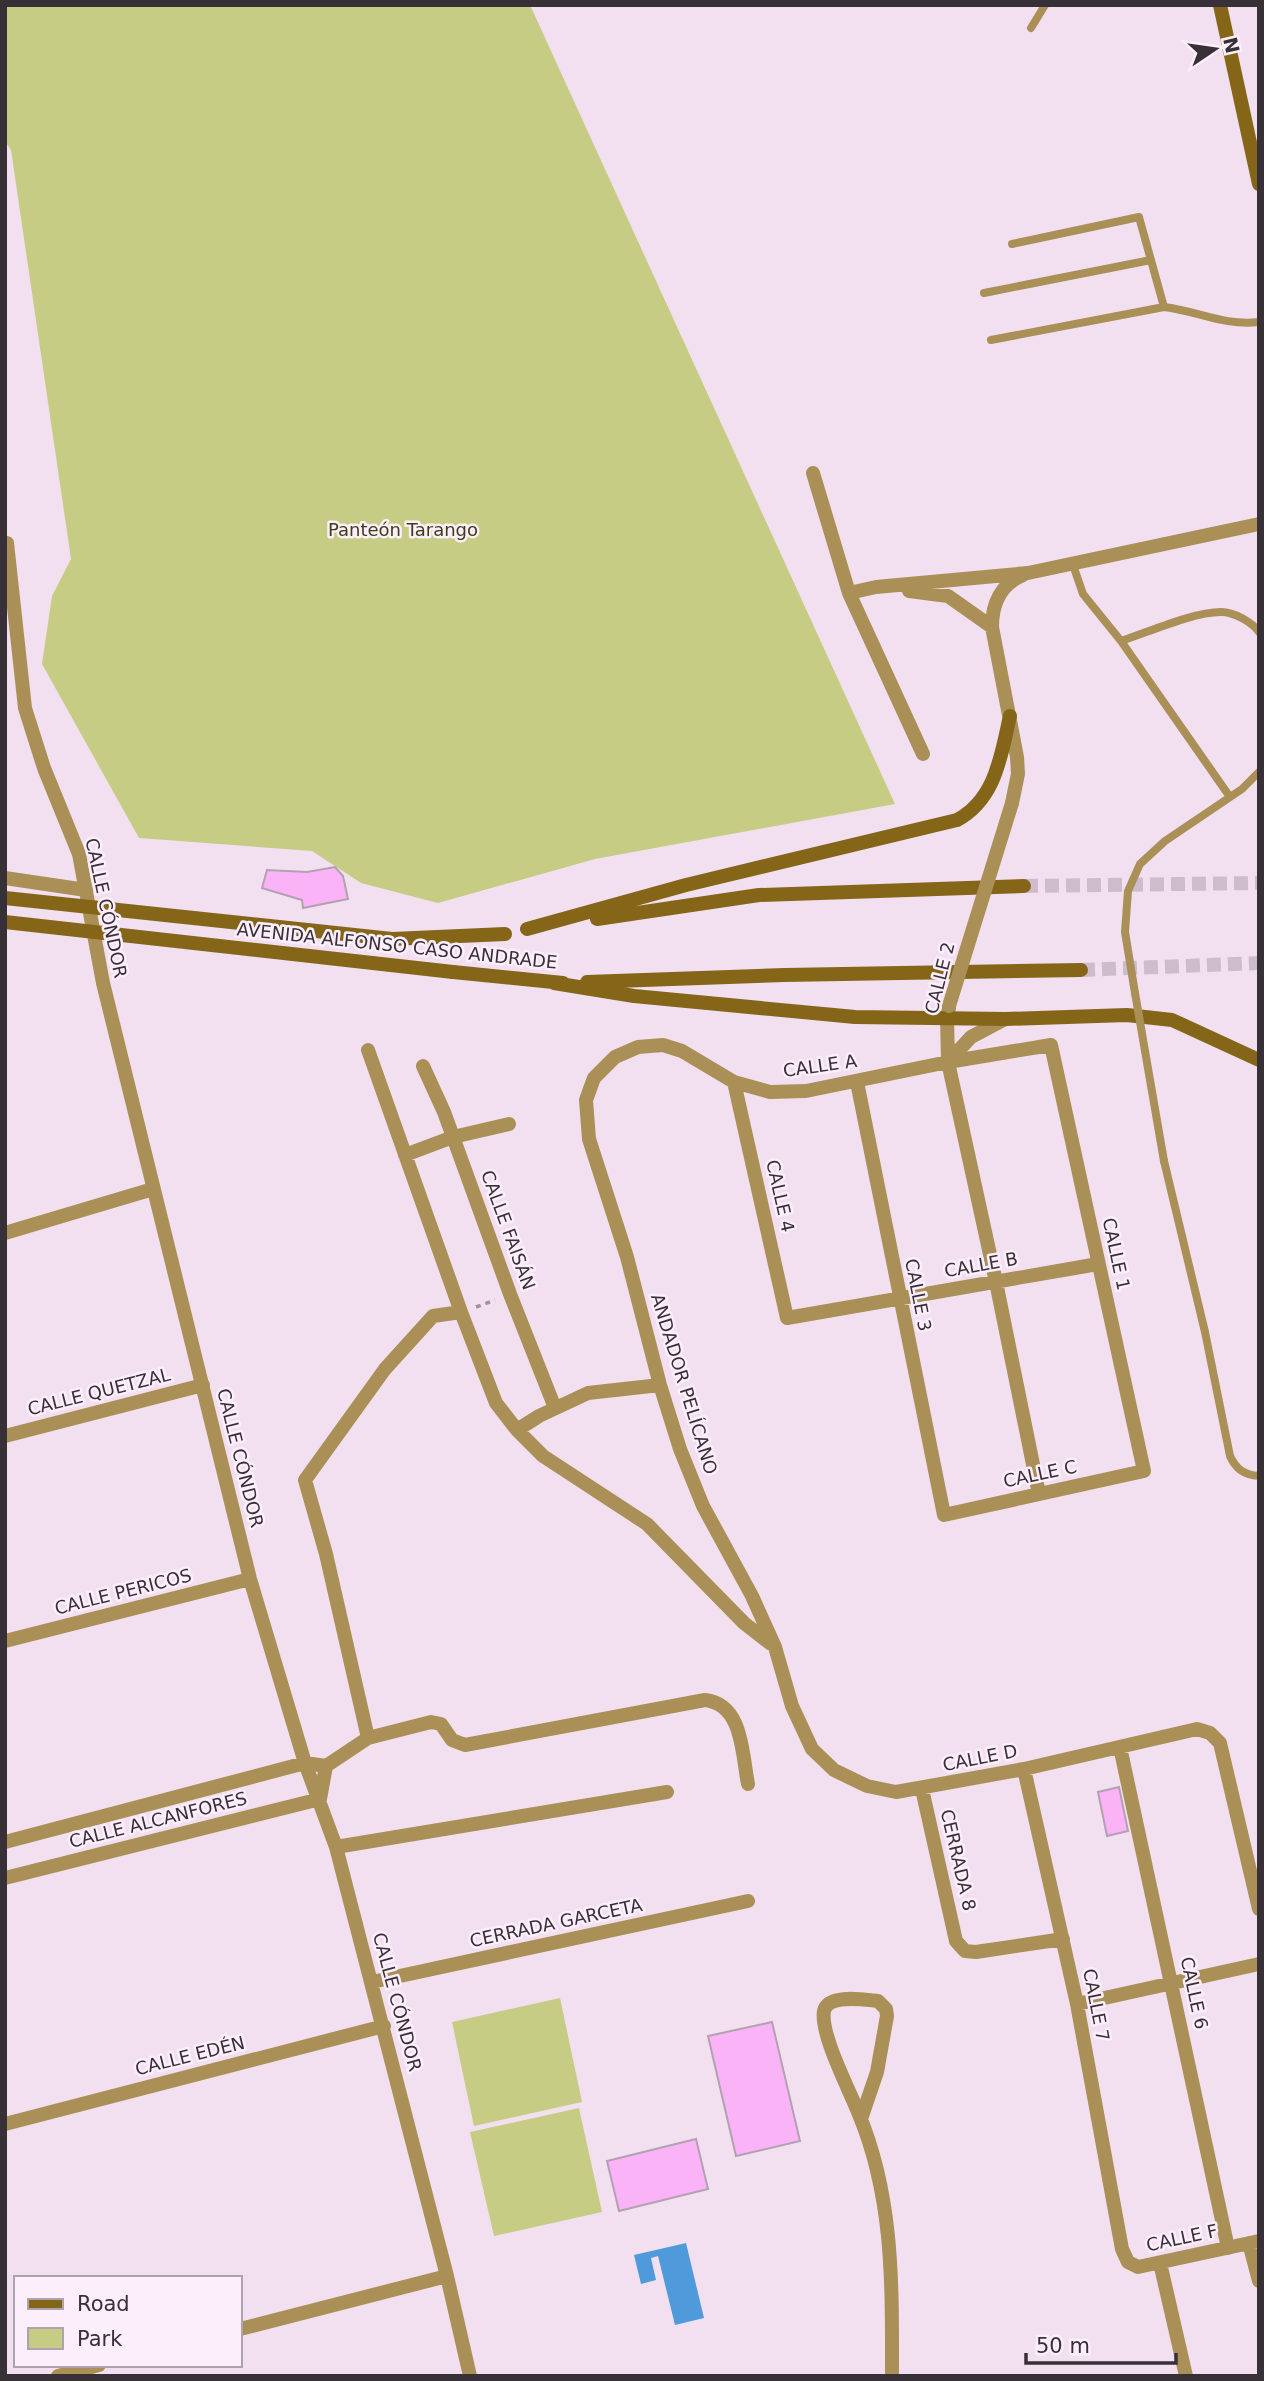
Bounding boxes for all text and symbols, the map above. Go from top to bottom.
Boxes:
north arrow [1180,14,1250,84]
text: N [1219,35,1244,55]
park label: Panteón Tarango [328,519,478,540]
street label: CALLE CÓNDOR [81,836,132,980]
street label: AVENIDA ALFONSO CASO ANDRADE [236,918,558,973]
street label: CALLE 2 [920,940,959,1016]
street label: CALLE A [782,1050,859,1081]
street label: CALLE 4 [762,1158,799,1234]
street label: CALLE FAISÁN [477,1167,540,1293]
street label: CALLE 1 [1099,1216,1134,1292]
street label: CALLE B [942,1248,1019,1281]
street label: CALLE 3 [901,1257,936,1333]
street label: ANDADOR PELÍCANO [647,1291,722,1477]
street label: CALLE QUETZAL [25,1364,172,1419]
street label: CALLE CÓNDOR [213,1386,268,1530]
street label: CALLE C [1001,1455,1079,1492]
street label: CALLE PERICOS [52,1564,193,1619]
street label: CALLE D [941,1740,1019,1775]
street label: CALLE ALCANFORES [67,1787,249,1852]
street label: CERRADA 8 [937,1807,980,1913]
street label: CERRADA GARCETA [468,1894,645,1951]
street label: CALLE CÓNDOR [369,1930,426,2074]
street label: CALLE 6 [1177,1955,1212,2031]
street label: CALLE 7 [1079,1967,1114,2043]
street label: CALLE EDÉN [133,2032,247,2079]
street label: CALLE F [1144,2220,1219,2255]
legend [14,2276,242,2367]
text: Road [77,2292,130,2316]
scale bar [1026,2322,1176,2366]
text: Park [77,2327,123,2351]
text: 50 m [1036,2334,1090,2358]

